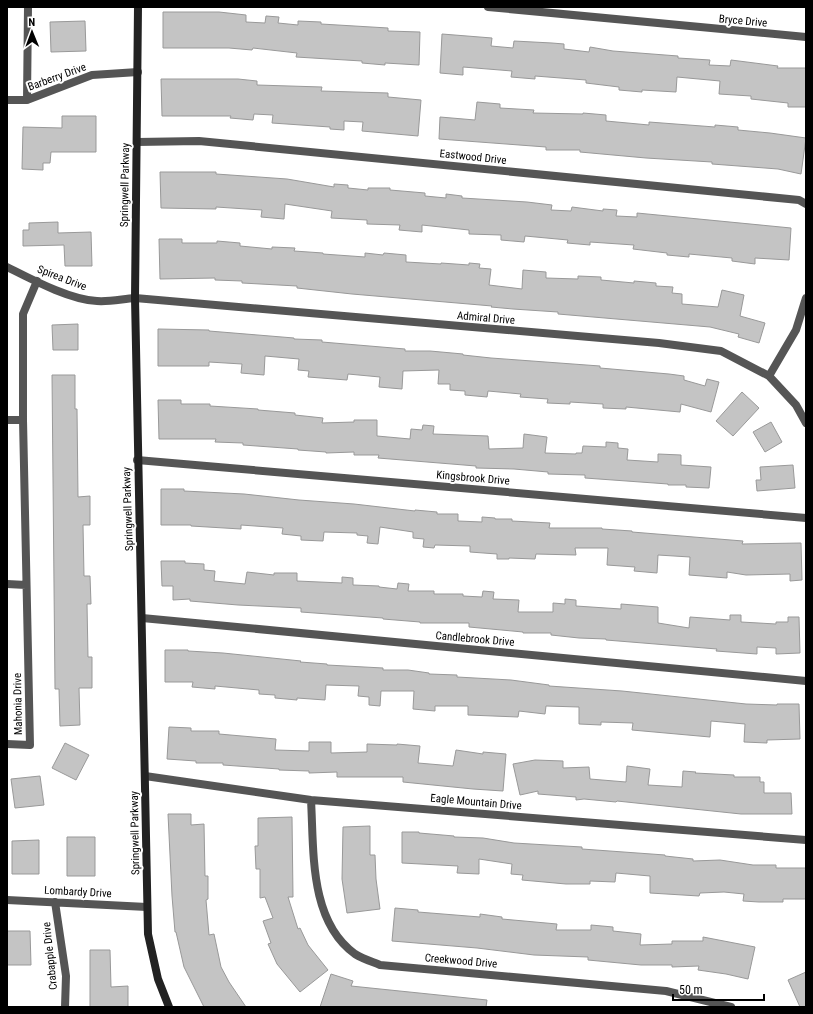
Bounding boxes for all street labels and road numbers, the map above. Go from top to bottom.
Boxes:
street label: Bryce Drive [718,12,768,30]
street label: Barberry Drive [26,60,88,94]
street label: Springwell Parkway [118,142,132,227]
street label: Eastwood Drive [439,147,507,167]
street label: Spirea Drive [35,263,89,293]
street label: Admiral Drive [457,309,515,327]
street label: Springwell Parkway [120,466,136,551]
street label: Kingsbrook Drive [436,468,510,488]
street label: Candlebrook Drive [435,629,515,649]
street label: Mahonia Drive [11,673,25,735]
street label: Springwell Parkway [128,790,142,875]
street label: Eagle Mountain Drive [430,792,522,812]
street label: Lombardy Drive [44,884,112,900]
street label: Crabapple Drive [40,921,60,991]
street label: Creekwood Drive [424,951,498,971]

